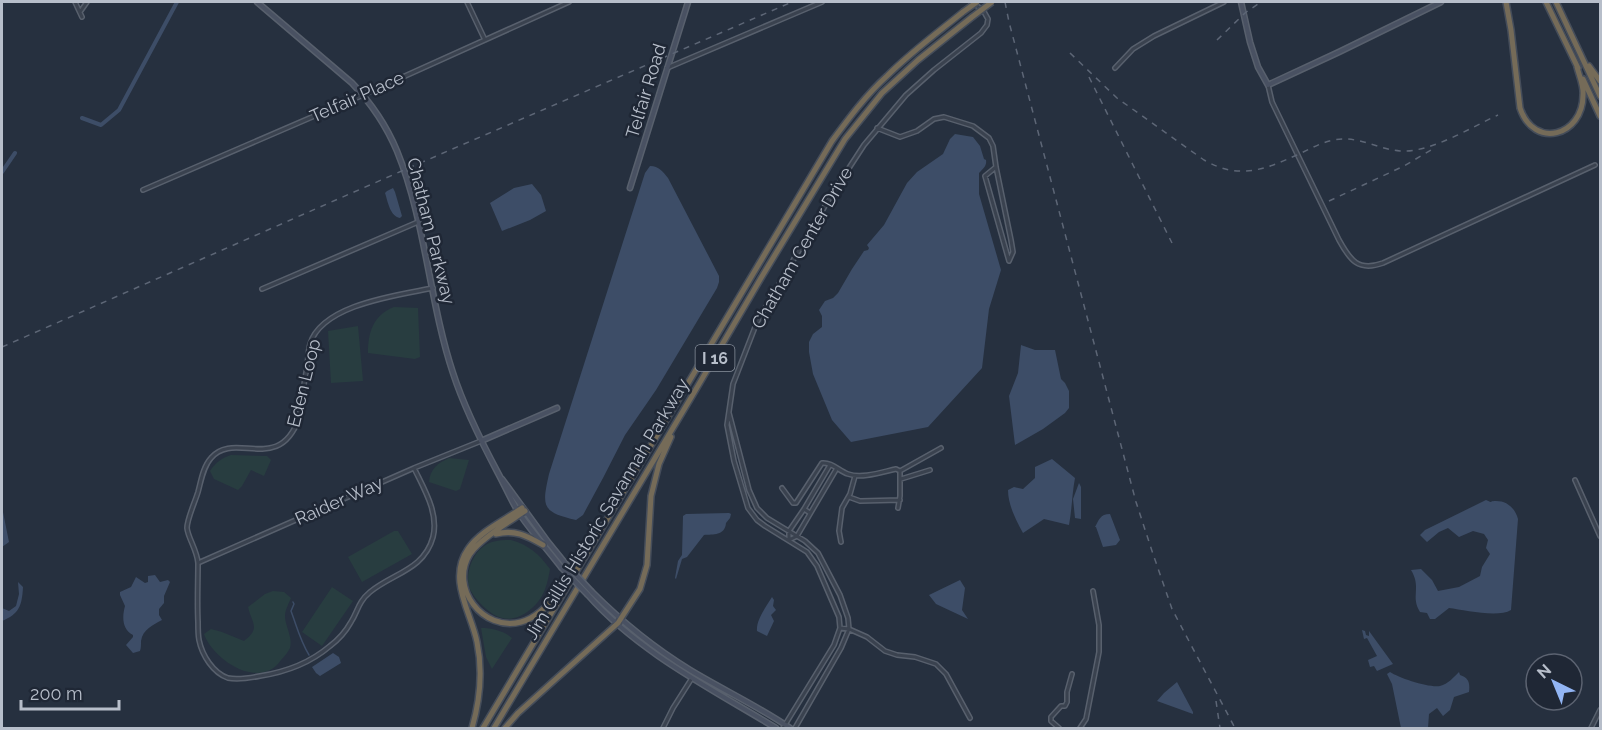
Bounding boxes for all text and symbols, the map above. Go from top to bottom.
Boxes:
street label: Telfair Road [621,41,670,141]
street label: Telfair Place [306,66,408,127]
street label: Chatham Parkway [403,155,460,307]
street label: Chatham Center Drive [747,163,857,332]
street label: Eden Loop [282,336,325,429]
road number: I 16 [696,345,734,371]
street label: Jim Gillis Historic Savannah Parkway [520,374,693,643]
street label: Raider Way [292,472,386,529]
north arrow [1524,652,1584,712]
text: N [1533,660,1555,683]
scale bar [21,673,118,711]
text: 200 m [30,683,83,704]

